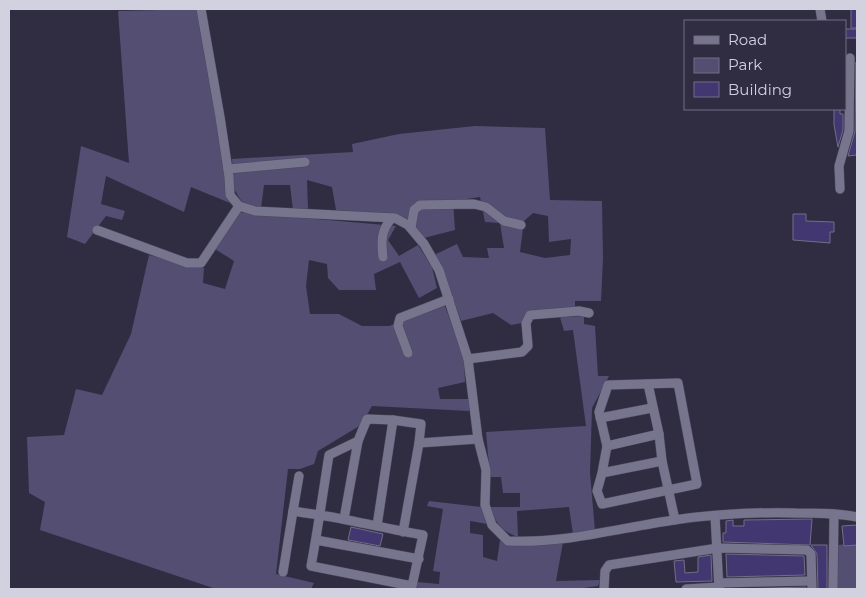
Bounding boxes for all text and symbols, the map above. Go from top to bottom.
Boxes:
legend [684,20,846,110]
text: Road [728,30,767,49]
text: Park [728,55,762,74]
text: Building [728,80,792,99]

